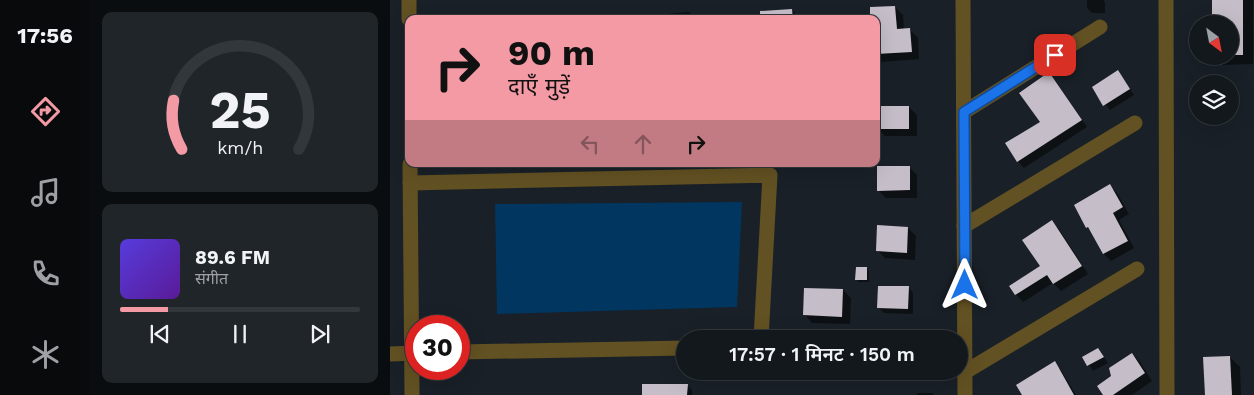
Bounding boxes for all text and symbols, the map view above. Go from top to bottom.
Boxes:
north arrow [1189,15,1239,65]
map controls [1189,15,1239,125]
text: 17:56 [17,23,73,48]
text: 90 m [508,32,595,74]
pin [1034,34,1076,76]
icon: right [425,35,490,100]
icon: arrive [1041,41,1069,69]
text: दाएँ मुड़ें [508,74,570,99]
button: layers [1189,75,1239,125]
text: 25 [209,80,271,141]
icon: directions [28,94,63,129]
icon: left [576,130,604,158]
icon: ahead [629,130,657,158]
icon: right [682,130,710,158]
text: km/h [217,137,263,158]
icon: music [28,175,63,210]
text: 89.6 FM [195,246,270,269]
icon: phone [28,256,63,291]
position arrow [938,258,990,310]
text: संगीत [195,269,228,288]
speed limit sign: 30 [405,315,470,380]
icon: previous [146,320,174,348]
icon: pause [226,320,254,348]
icon: next [306,320,334,348]
icon: climate [28,337,63,372]
text: 17:57 · 1 मिनट · 150 m [729,343,915,366]

